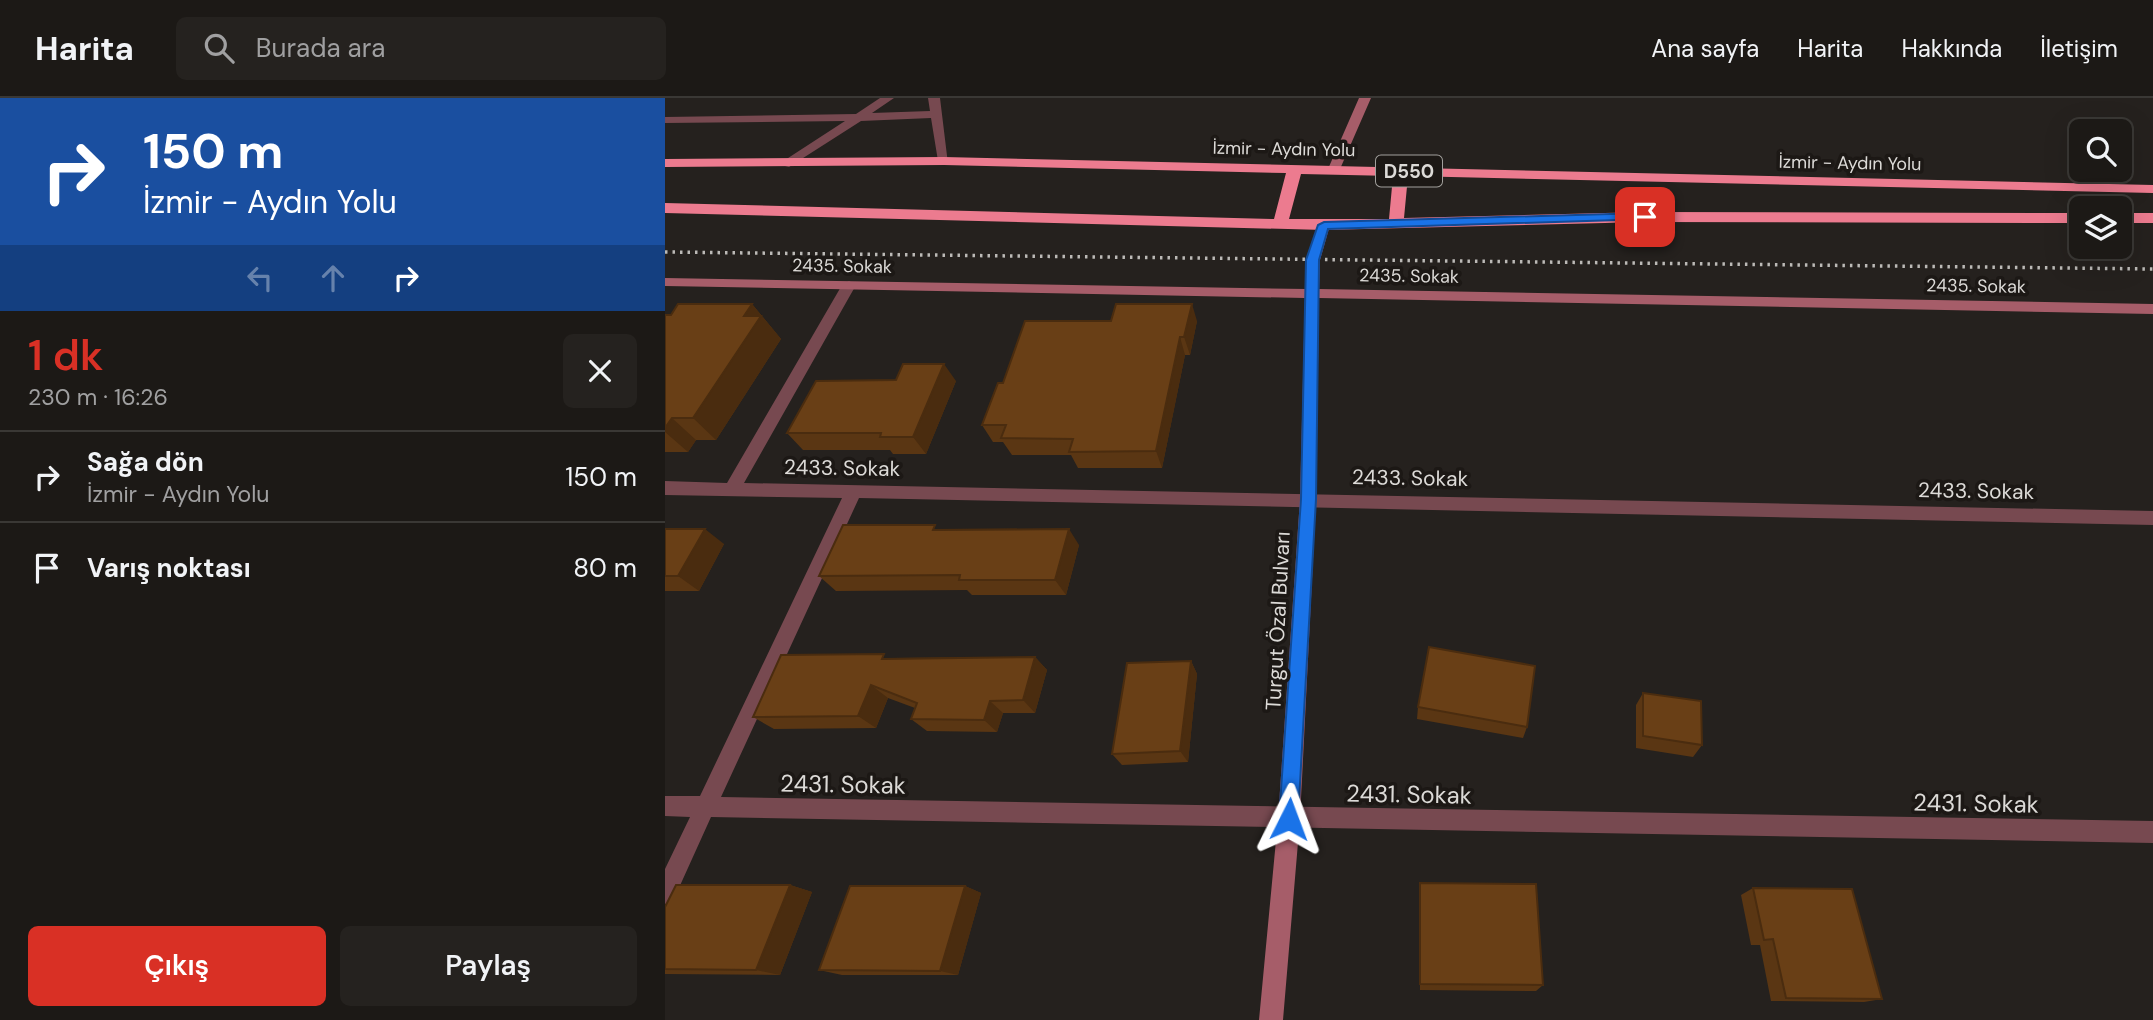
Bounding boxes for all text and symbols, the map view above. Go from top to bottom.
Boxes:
search box [176,17,666,80]
text: Harita [35,27,134,70]
icon: search [200,29,238,67]
text: Burada ara [256,31,385,65]
text: Ana sayfa [1651,33,1759,64]
text: Harita [1797,33,1863,64]
text: Hakkında [1901,33,2002,64]
text: İletişim [2040,33,2118,64]
text: 150 m [143,119,283,183]
map controls [2069,119,2132,259]
button: search [2069,119,2132,182]
icon: right [28,126,119,217]
street label: İzmir - Aydın Yolu [1212,136,1356,162]
street label: İzmir - Aydın Yolu [1778,150,1922,176]
road number: D550 [1376,156,1442,186]
text: İzmir - Aydın Yolu [143,181,397,223]
pin [1615,187,1675,247]
button: layers [2069,196,2132,259]
icon: arrive [1626,198,1664,236]
street label: 2435. Sokak [792,253,892,279]
icon: left [241,259,279,297]
icon: ahead [314,259,352,297]
icon: right [387,259,425,297]
street label: 2435. Sokak [1359,263,1459,289]
street label: 2435. Sokak [1926,273,2026,299]
text: 1 dk [28,328,103,383]
button: close [563,334,637,408]
text: 230 m · 16:26 [28,382,168,412]
text: Sağa dön [87,445,204,479]
street label: 2433. Sokak [784,453,901,483]
icon: right [28,458,66,496]
text: 150 m [565,460,637,494]
street label: 2433. Sokak [1352,463,1469,493]
street label: 2433. Sokak [1918,476,2035,506]
text: İzmir - Aydın Yolu [87,479,269,509]
street label: Turgut Özal Bulvarı [1259,531,1297,711]
icon: arrive [28,549,66,587]
text: Varış noktası [87,551,251,585]
text: 80 m [573,551,637,585]
street label: 2431. Sokak [780,767,906,801]
street label: 2431. Sokak [1346,777,1472,811]
position arrow [1252,782,1326,856]
street label: 2431. Sokak [1913,786,2039,820]
button: Çıkış [28,926,326,1006]
button: Paylaş [340,926,637,1006]

